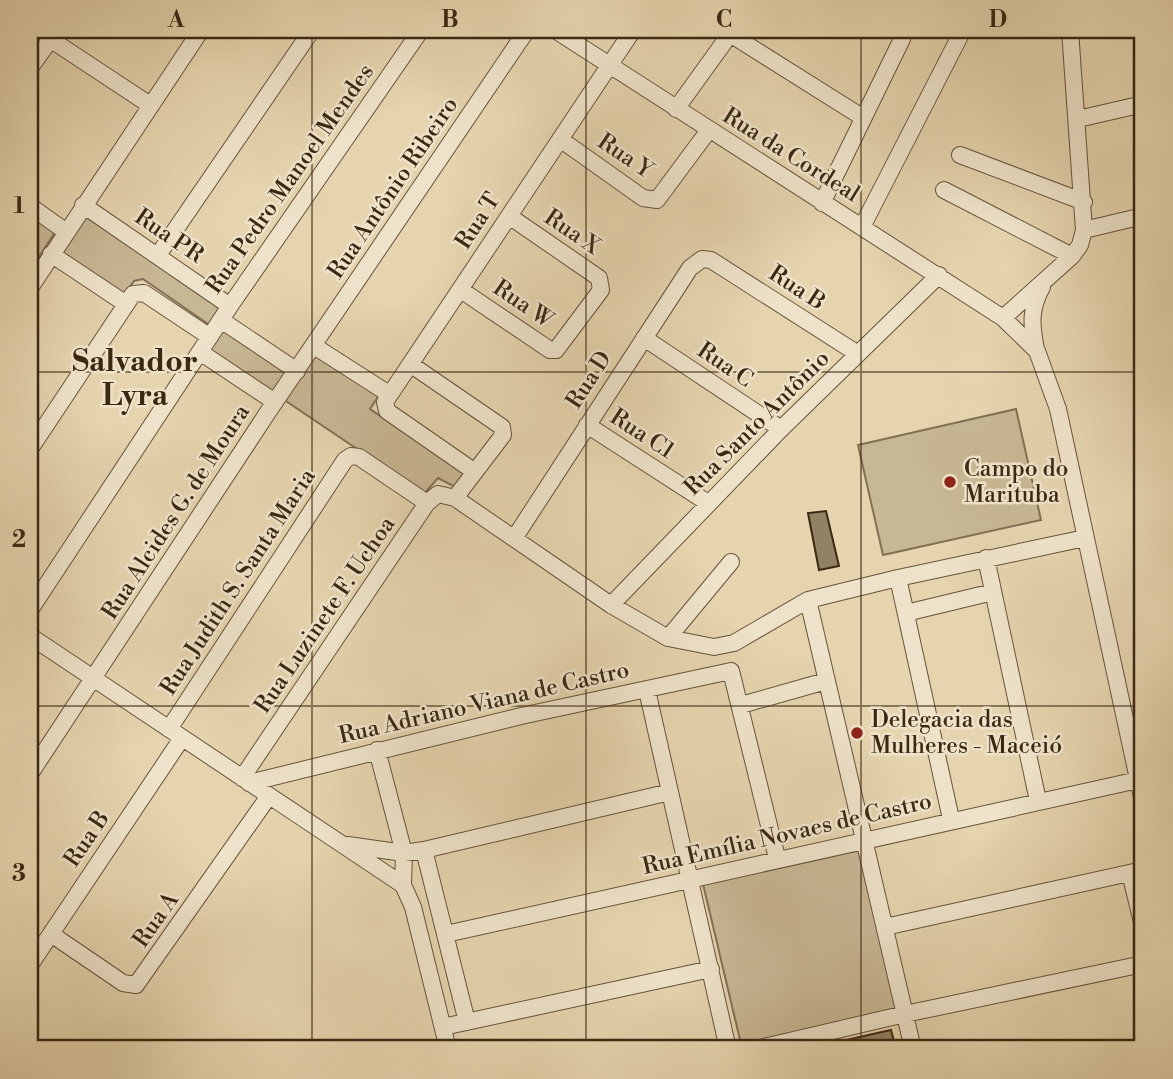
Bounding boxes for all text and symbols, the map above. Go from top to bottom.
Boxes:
text: A [167,6,185,34]
text: B [441,6,459,34]
text: C [716,6,732,34]
text: D [989,6,1007,34]
street label: Rua Pedro Manoel Mendes [200,59,380,299]
street label: Rua Antônio Ribeiro [322,92,464,284]
street label: Rua da Cordeal [717,102,865,208]
street label: Rua Y [592,127,659,186]
street label: Rua T [449,188,507,254]
text: 1 [13,192,25,220]
street label: Rua PR [129,203,210,270]
street label: Rua X [539,203,606,261]
street label: Rua B [764,259,830,317]
street label: Rua W [488,274,559,335]
street label: Rua C [692,336,758,394]
district label: Salvador Lyra [72,343,198,415]
street label: Rua Santo Antônio [679,345,835,501]
street label: Rua D [560,346,618,414]
street label: Rua Alcides G. de Moura [96,399,256,625]
street label: Rua C1 [605,403,680,465]
place label: Campo do Marituba [964,455,1068,509]
street label: Rua Judith S. Santa Maria [154,463,322,700]
marker: Campo do Marituba [942,474,958,490]
street label: Rua Luzinete F. Uchoa [249,511,402,719]
text: 2 [12,526,26,554]
street label: Rua Adriano Viana de Castro [336,656,632,750]
place label: Delegacia das Mulheres - Maceió [871,706,1062,760]
marker: Delegacia das Mulheres - Maceió [849,725,865,741]
street label: Rua Emília Novaes de Castro [639,787,935,881]
street label: Rua B [58,806,116,872]
text: 3 [12,860,26,888]
street label: Rua A [127,886,186,953]

